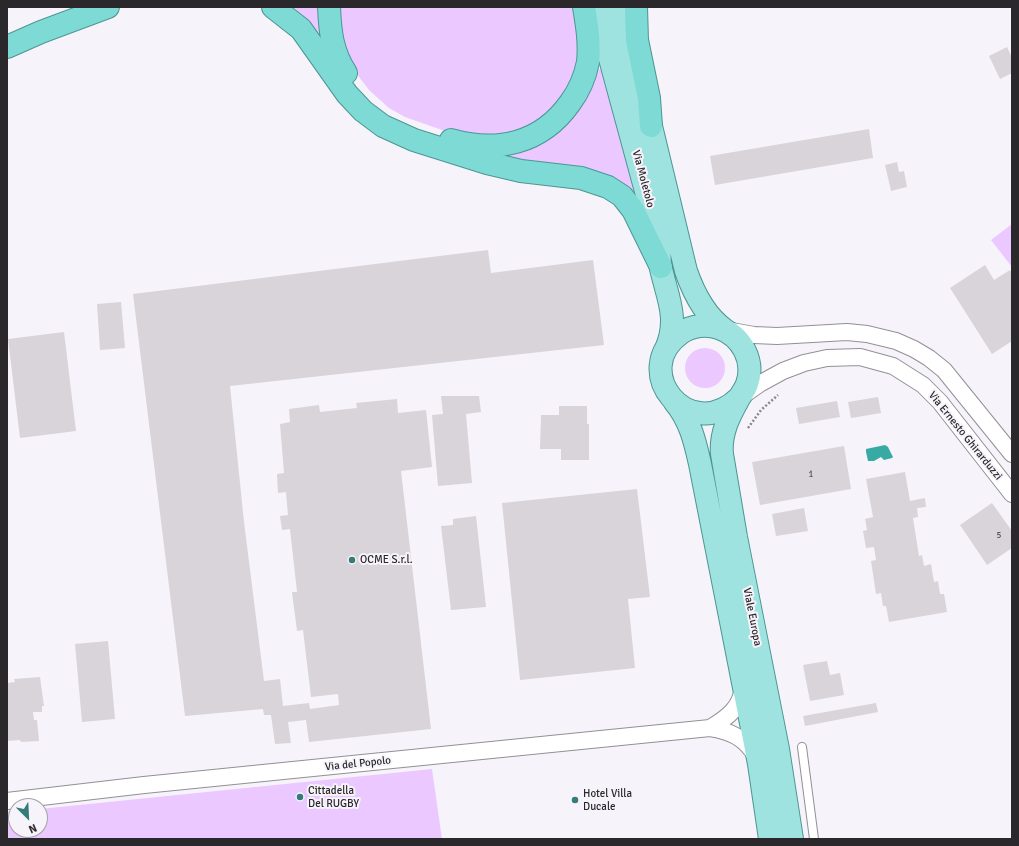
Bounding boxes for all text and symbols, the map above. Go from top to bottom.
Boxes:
street label: Via Moletolo [629,149,657,209]
street label: Via Ernesto Ghirarduzzi [925,389,1005,483]
house number: 1 [809,470,813,480]
house number: 5 [997,531,1001,541]
place label: OCME S.r.l. [360,553,413,567]
marker: OCME S.r.l. [347,555,357,565]
street label: Viale Europa [740,587,764,647]
street label: Via del Popolo [324,754,392,774]
place label: Cittadella Del RUGBY [308,784,359,810]
place label: Hotel Villa Ducale [583,787,632,813]
marker: Cittadella Del RUGBY [295,792,305,802]
marker: Hotel Villa Ducale [570,795,580,805]
north arrow [8,798,48,838]
text: N [27,821,39,836]

